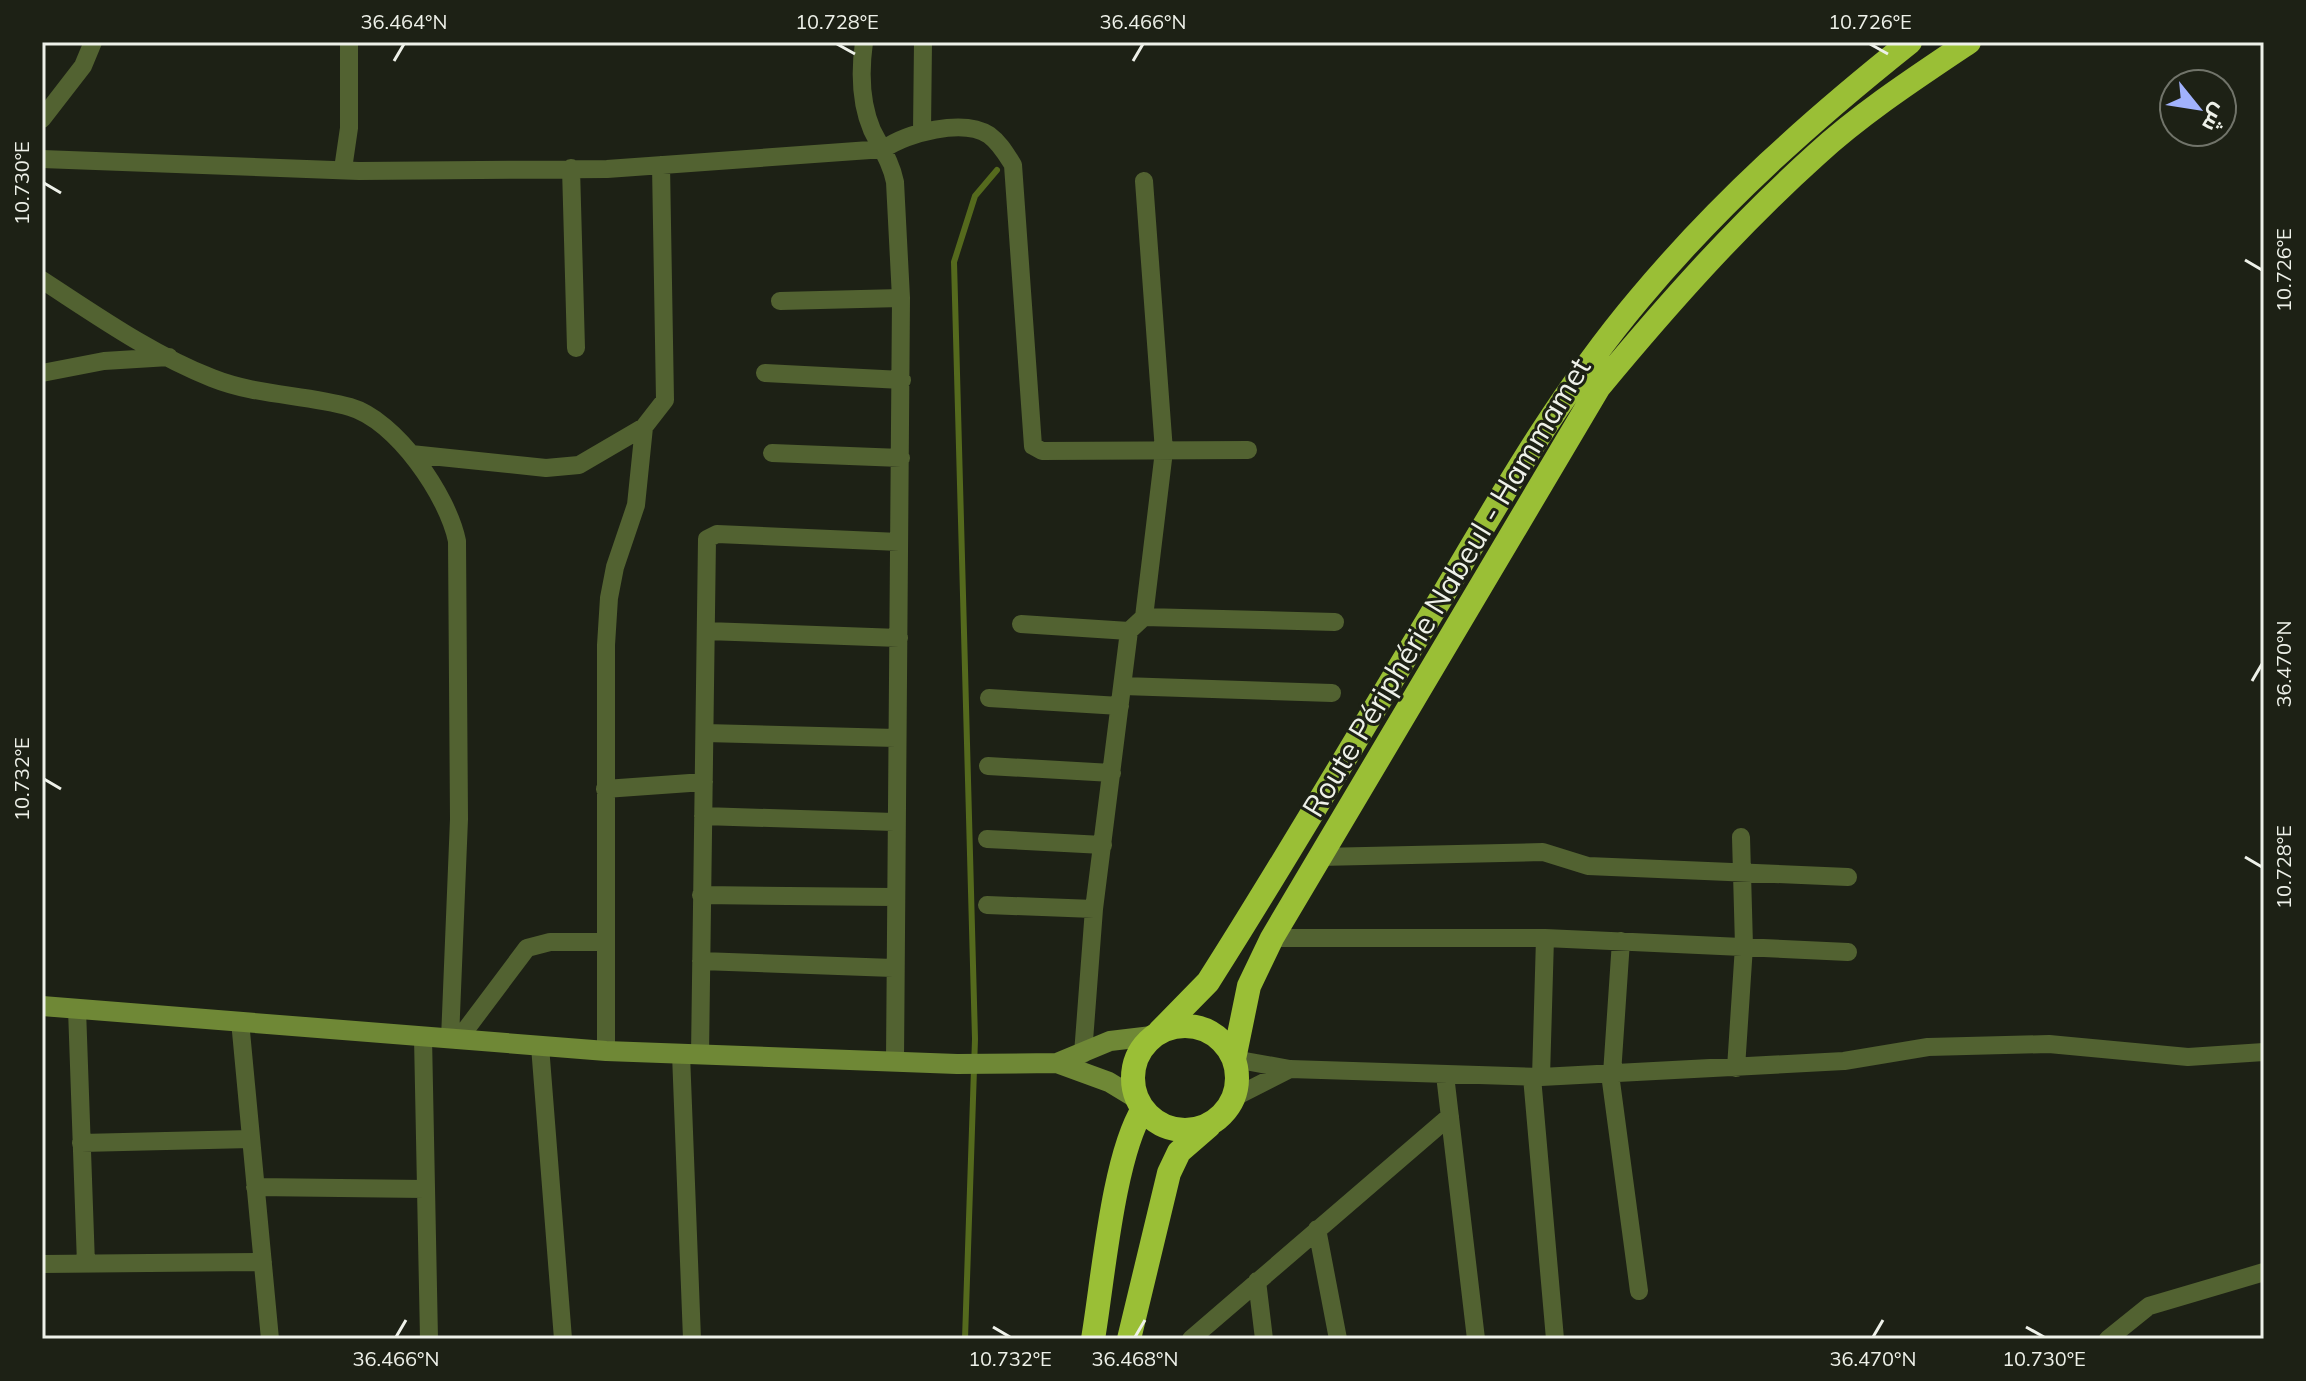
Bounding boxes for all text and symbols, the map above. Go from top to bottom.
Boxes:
text: 36.464°N [361,9,447,34]
text: 10.728°E [795,9,879,34]
text: 36.466°N [1100,9,1186,34]
text: 10.726°E [1828,9,1912,34]
north arrow [2158,68,2238,148]
text: ش [2196,99,2235,137]
text: 10.730°E [9,141,34,225]
text: 10.726°E [2271,228,2296,312]
street label: Route Périphérie Nabeul - Hammamet [1293,350,1599,824]
text: 36.470°N [2271,621,2296,707]
text: 10.732°E [9,737,34,821]
text: 10.728°E [2271,825,2296,909]
text: 36.466°N [353,1346,439,1371]
text: 10.732°E [968,1346,1052,1371]
text: 36.468°N [1092,1346,1178,1371]
text: 36.470°N [1830,1346,1916,1371]
text: 10.730°E [2002,1346,2086,1371]

